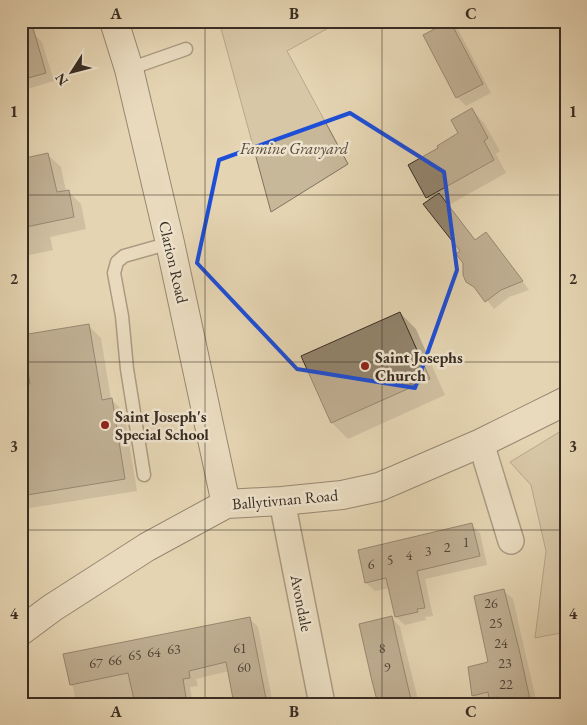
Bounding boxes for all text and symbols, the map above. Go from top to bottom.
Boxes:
text: A [109,3,122,24]
text: B [289,3,299,24]
text: C [465,3,477,24]
north arrow [48,48,98,98]
text: N [50,69,72,90]
text: 1 [10,101,18,122]
text: 1 [569,101,577,122]
park label: Famine Gravyard [239,138,349,159]
street label: Clarion Road [154,219,193,306]
text: 2 [10,268,19,289]
text: 2 [569,268,578,289]
place label: Saint Josephs Church [375,347,463,386]
marker: Saint Josephs Church [359,360,371,372]
place label: Saint Joseph's Special School [115,406,209,445]
marker: Saint Joseph's Special School [99,419,111,431]
text: 3 [10,436,18,457]
text: 3 [569,436,577,457]
street label: Ballytivnan Road [231,484,340,515]
house number: 1 [463,533,469,551]
house number: 2 [444,538,451,556]
house number: 3 [425,542,432,560]
house number: 4 [406,546,413,564]
house number: 5 [387,551,393,569]
house number: 6 [368,555,375,573]
street label: Avondale [286,572,317,633]
house number: 26 [484,594,498,612]
text: 4 [10,603,19,624]
text: 4 [569,603,578,624]
house number: 25 [489,614,503,632]
house number: 24 [494,634,508,652]
house number: 61 [233,639,247,657]
house number: 8 [379,639,386,657]
house number: 63 [167,640,181,658]
house number: 64 [147,643,161,661]
house number: 65 [128,646,142,664]
house number: 66 [108,651,122,669]
house number: 67 [89,654,103,672]
house number: 23 [498,654,512,672]
house number: 60 [237,658,251,676]
house number: 9 [384,658,391,676]
house number: 22 [499,675,513,693]
text: A [109,701,122,722]
text: B [289,701,299,722]
text: C [465,701,477,722]

